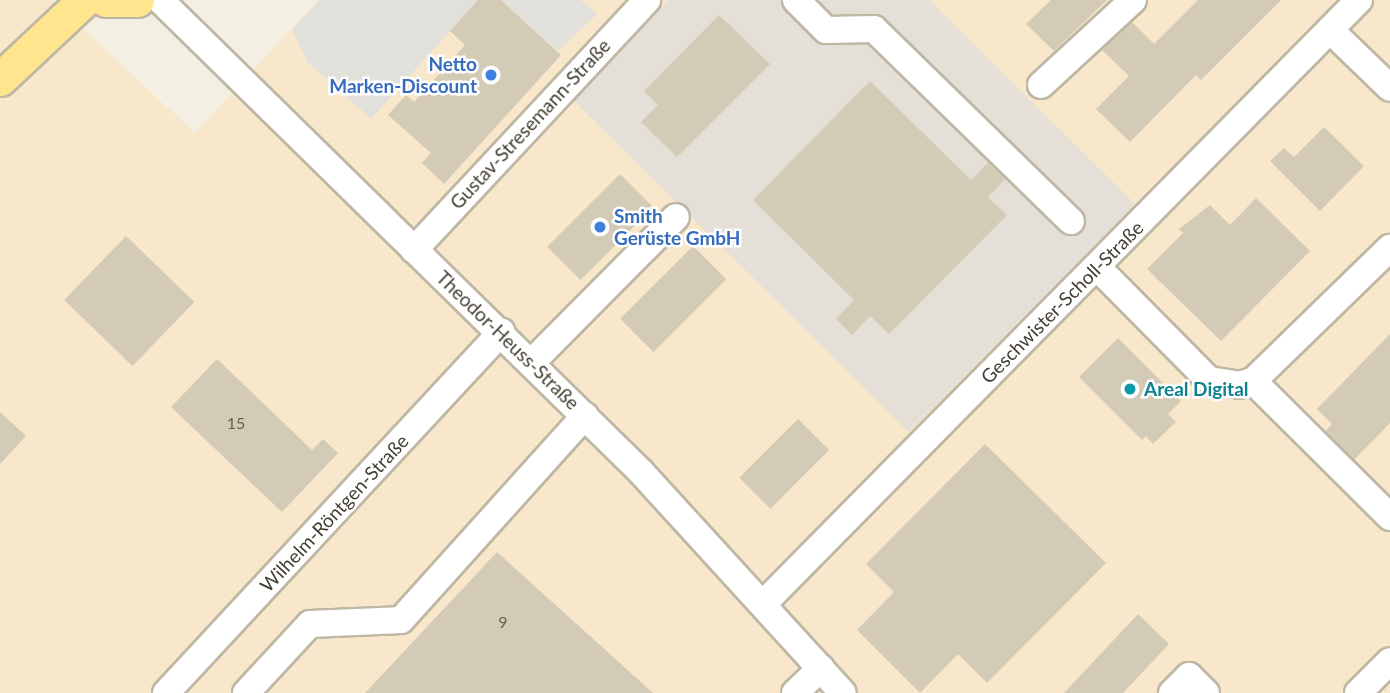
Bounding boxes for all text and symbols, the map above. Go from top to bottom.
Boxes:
street label: Gustav-Stresemann-Straße [445,34,615,214]
place label: Netto Marken-Discount [329,53,477,97]
marker: Netto Marken-Discount [483,67,499,83]
place label: Smith Gerüste GmbH [614,205,740,249]
street label: Geschwister-Scholl-Straße [976,216,1148,388]
marker: Smith Gerüste GmbH [592,219,608,235]
street label: Theodor-Heuss-Straße [432,266,584,414]
place label: Areal Digital [1144,378,1249,400]
marker: Areal Digital [1122,381,1138,397]
house number: 15 [227,413,245,433]
street label: Wilhelm-Röntgen-Straße [255,429,413,597]
house number: 9 [498,612,508,632]

